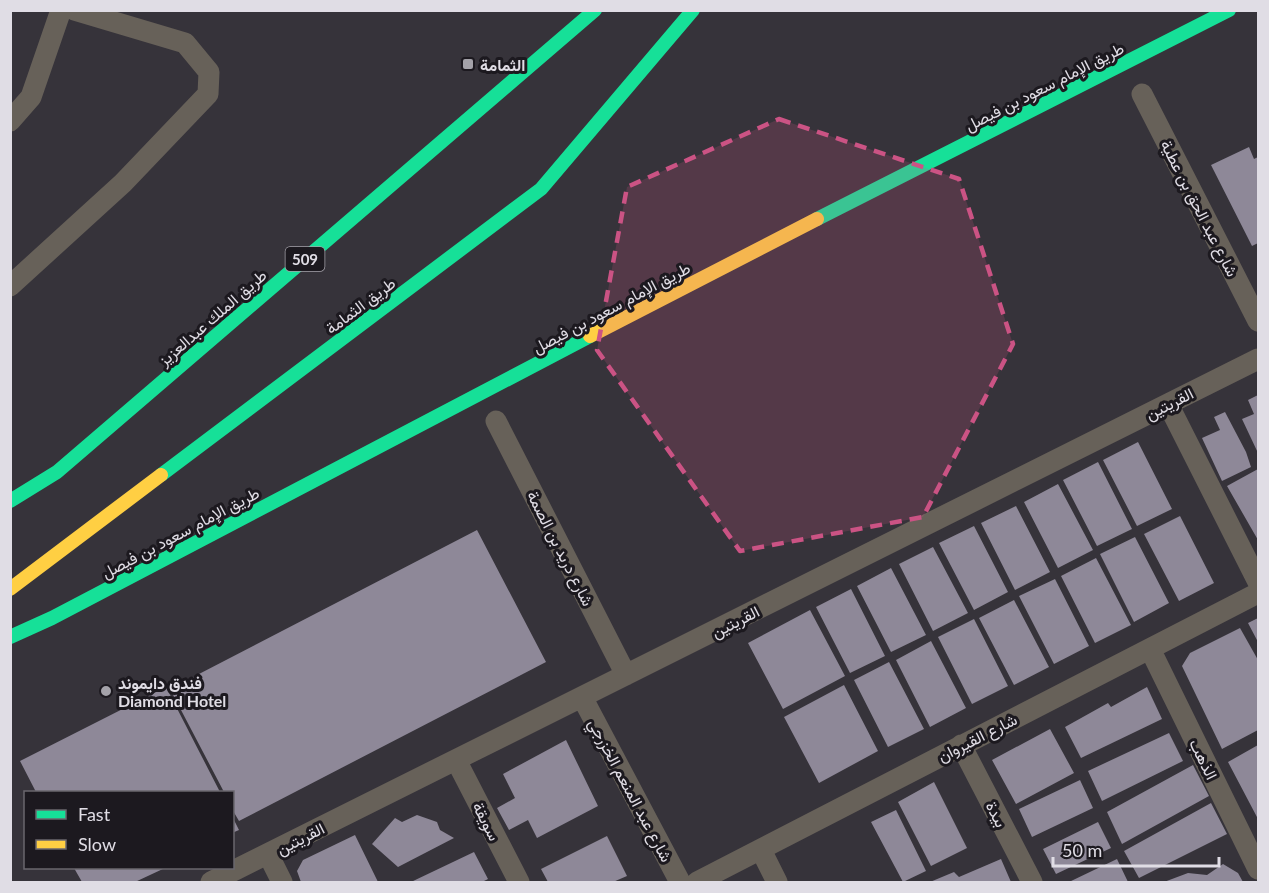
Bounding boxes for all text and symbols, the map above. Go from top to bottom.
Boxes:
street label: طريق الإمام سعود بن فيصل [961,38,1128,136]
place label: الثمامة [480,55,525,74]
marker: الثمامة [461,57,475,71]
street label: شارع عبد الحق بن عطية [1155,137,1243,281]
road number: 509 [286,247,324,271]
street label: طريق الإمام سعود بن فيصل [529,257,694,358]
street label: طريق الملك عبدالعزيز [153,265,271,371]
street label: طريق الثمامة [321,273,400,339]
street label: القريتين [1142,383,1197,425]
street label: طريق الإمام سعود بن فيصل [98,482,263,583]
street label: شارع دريد بن الصمة [521,487,598,610]
street label: القريتين [708,601,763,643]
place label: فندق دايموند Diamond Hotel [118,673,226,710]
marker: فندق دايموند Diamond Hotel [99,684,113,698]
street label: شارع القيروان [934,709,1021,768]
street label: شارع عبد المنعم الخزرجي [581,715,677,867]
street label: الذهب [1185,736,1222,783]
legend [24,791,234,869]
street label: سويقة [467,798,505,844]
street label: بيدة [982,798,1011,831]
text: Fast [78,803,111,825]
street label: القريتين [273,818,328,860]
scale bar [1053,830,1220,868]
text: Slow [78,833,116,855]
text: 50 m [1062,839,1102,861]

